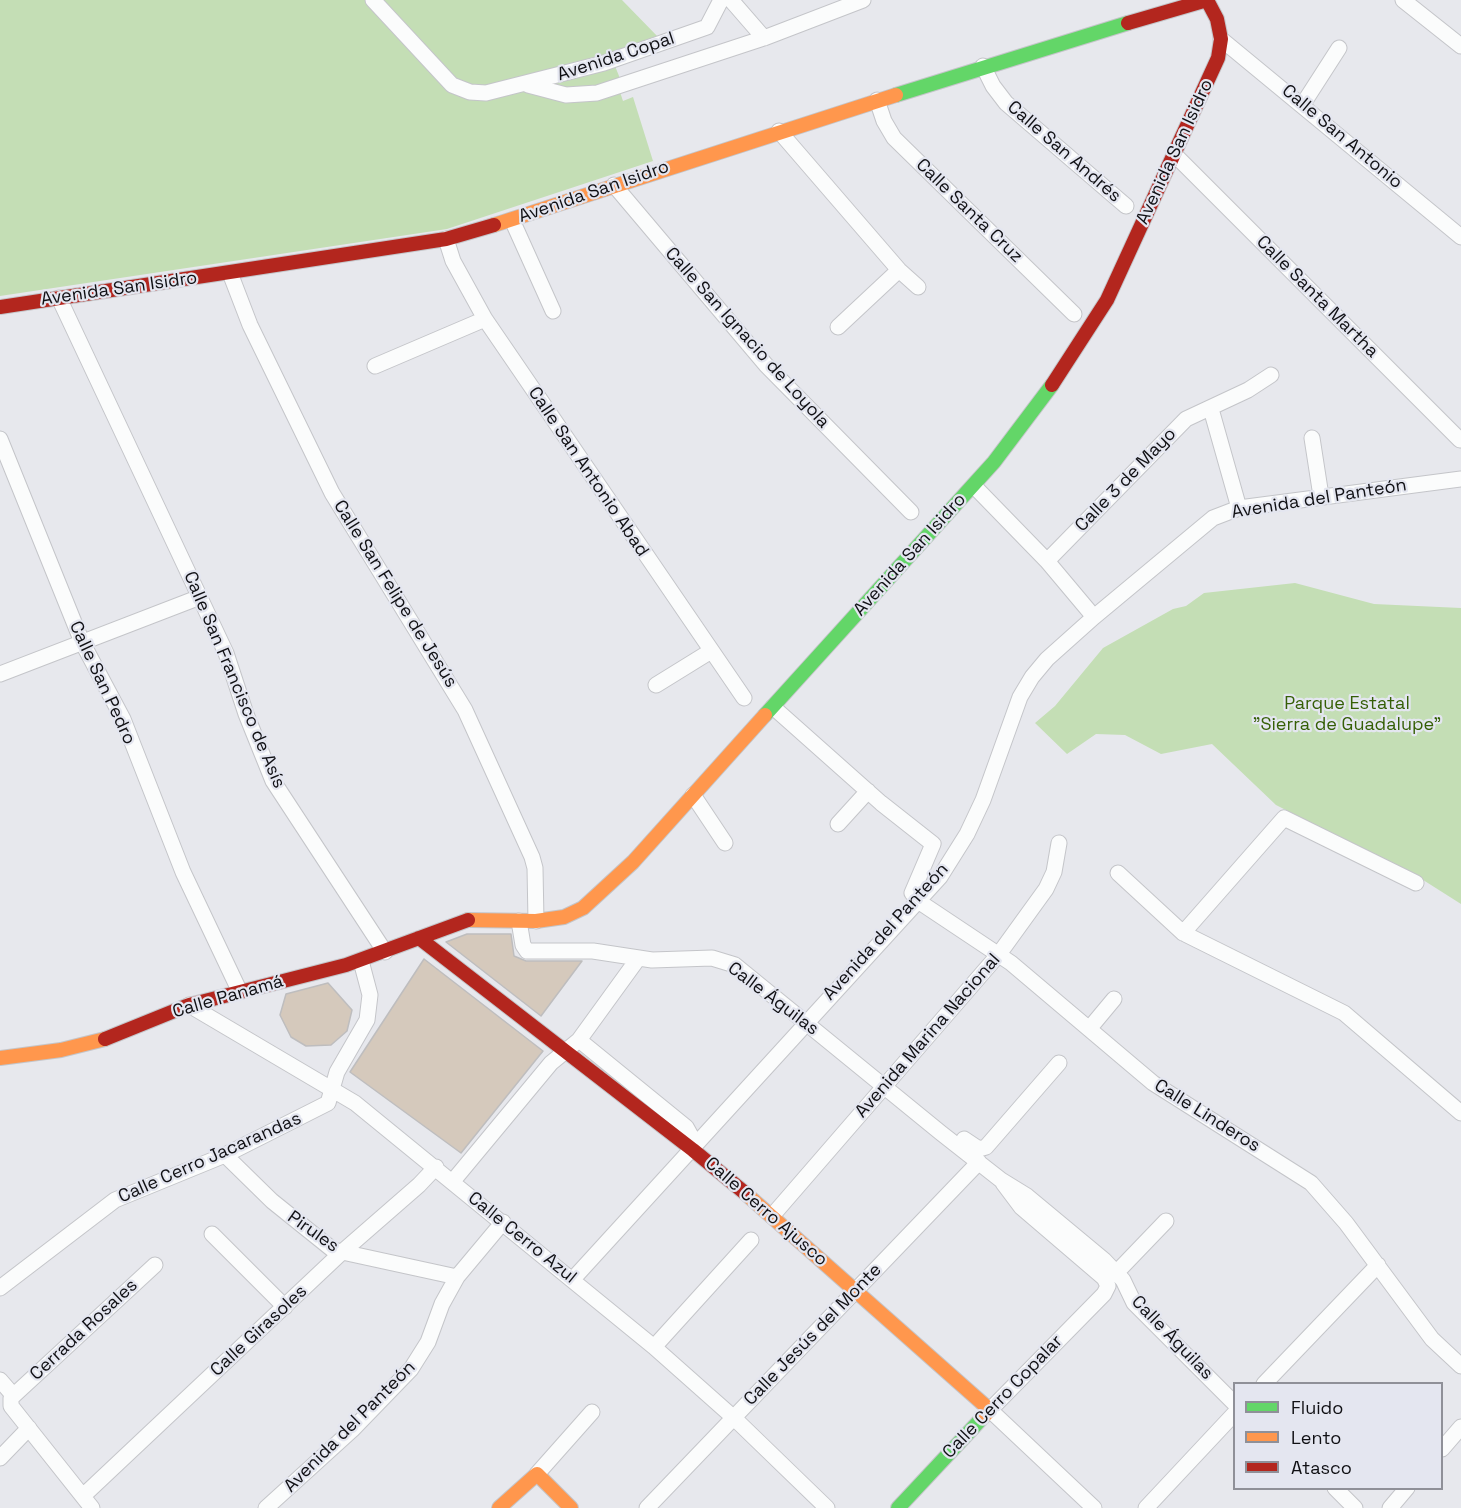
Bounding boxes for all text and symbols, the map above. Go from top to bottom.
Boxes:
street label: Avenida Copal [555,28,677,86]
street label: Avenida San Isidro [1132,76,1218,228]
street label: Calle San Antonio [1277,80,1407,194]
street label: Calle San Andrés [1003,97,1125,207]
street label: Calle Santa Cruz [911,155,1027,267]
street label: Avenida San Isidro [516,156,672,228]
street label: Calle Santa Martha [1251,231,1383,363]
street label: Calle San Ignacio de Loyola [660,243,834,433]
street label: Avenida San Isidro [39,267,199,311]
street label: Calle San Antonio Abad [523,383,653,561]
street label: Calle 3 de Mayo [1071,424,1181,536]
street label: Avenida del Panteón [1230,475,1408,523]
street label: Avenida San Isidro [849,489,971,621]
street label: Calle San Felipe de Jesús [328,496,462,692]
street label: Calle San Francisco de Asís [178,568,290,792]
street label: Calle San Pedro [64,618,140,748]
park label: Parque Estatal "Sierra de Guadalupe" [1253,693,1441,736]
street label: Avenida del Panteón [819,859,953,1005]
street label: Avenida Marina Nacional [851,950,1005,1122]
street label: Calle Águilas [723,958,823,1040]
street label: Calle Panamá [170,971,286,1023]
street label: Calle Linderos [1150,1075,1264,1157]
street label: Calle Cerro Jacarandas [115,1108,305,1208]
street label: Calle Cerro Ajusco [700,1153,832,1271]
street label: Calle Cerro Azul [463,1188,581,1288]
street label: Pirules [283,1207,343,1257]
street label: Calle Jesús del Monte [740,1260,886,1410]
street label: Cerrada Rosales [26,1275,142,1385]
street label: Calle Girasoles [206,1281,312,1381]
street label: Calle Águilas [1127,1291,1217,1385]
street label: Calle Cerro Copalar [938,1331,1068,1463]
street label: Avenida del Panteón [280,1357,420,1497]
legend [1233,1382,1443,1490]
text: Fluido [1291,1396,1343,1419]
text: Lento [1291,1426,1341,1449]
text: Atasco [1291,1456,1352,1479]

